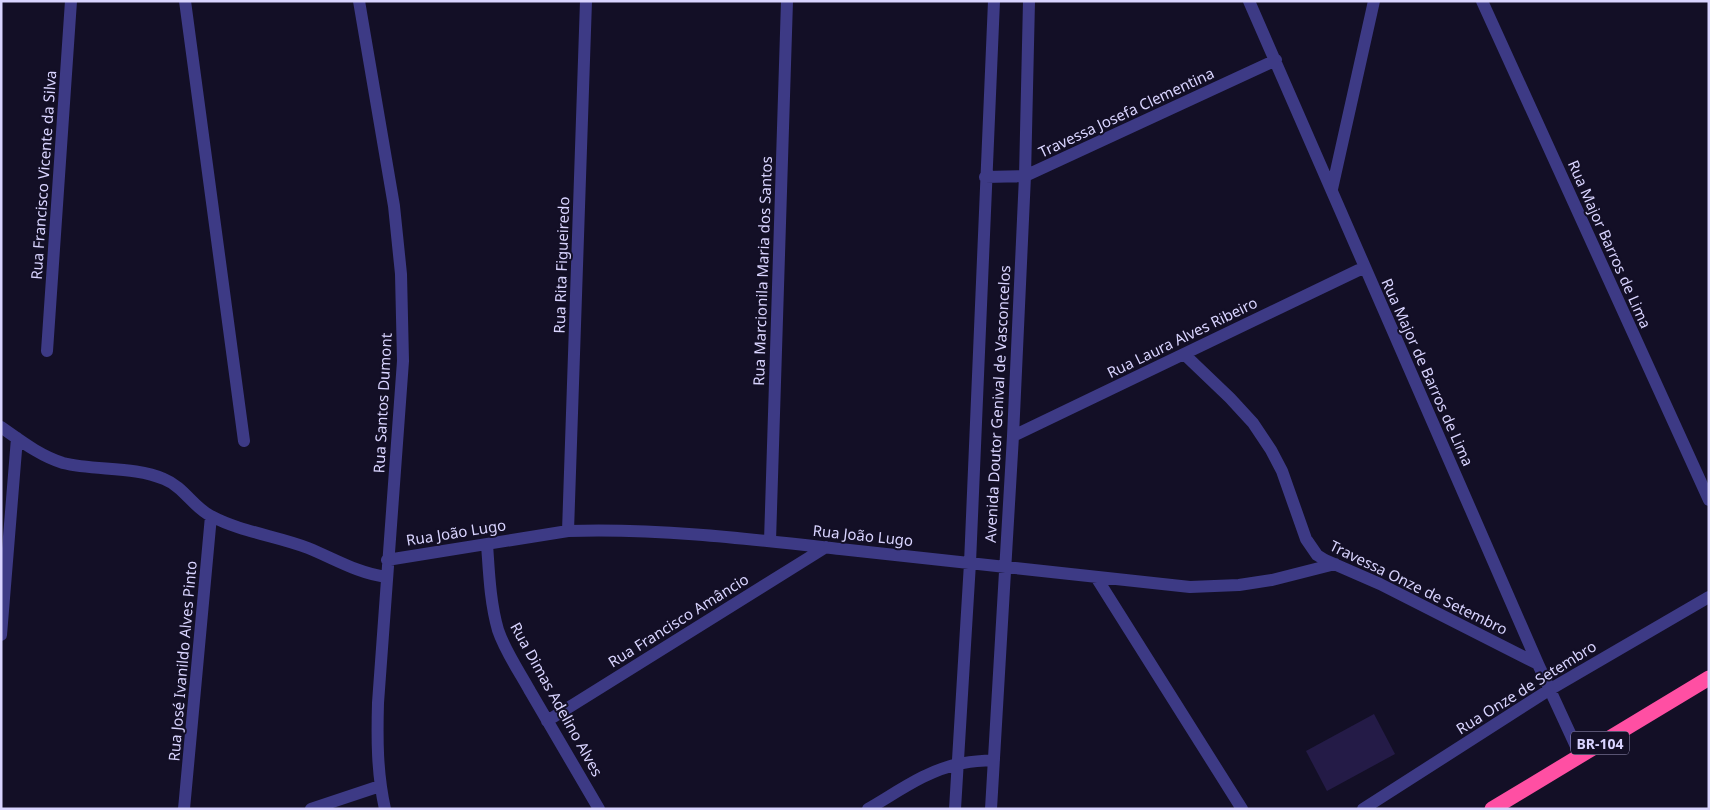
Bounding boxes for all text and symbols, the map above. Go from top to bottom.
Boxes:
street label: Travessa Josefa Clementina [1035,62,1217,162]
street label: Rua Francisco Vicente da Silva [26,70,60,280]
street label: Rua Marcionila Maria dos Santos [748,156,776,386]
street label: Rua Major Barros de Lima [1564,157,1656,331]
street label: Rua Rita Figueiredo [549,196,573,334]
street label: Avenida Doutor Genival de Vasconcelos [980,265,1014,543]
street label: Rua Major de Barros de Lima [1377,275,1479,469]
street label: Rua Laura Alves Ribeiro [1103,292,1261,382]
street label: Rua Santos Dumont [368,332,396,474]
street label: Rua João Lugo [405,514,507,550]
street label: Rua João Lugo [812,520,914,550]
street label: Travessa Onze de Setembro [1327,535,1511,639]
street label: Rua José Ivanildo Alves Pinto [163,560,201,762]
street label: Rua Francisco Amâncio [604,569,752,671]
street label: Rua Dimas Adelino Alves [506,618,608,780]
street label: Rua Onze de Setembro [1452,636,1600,738]
road number: BR-104 [1571,731,1629,754]

